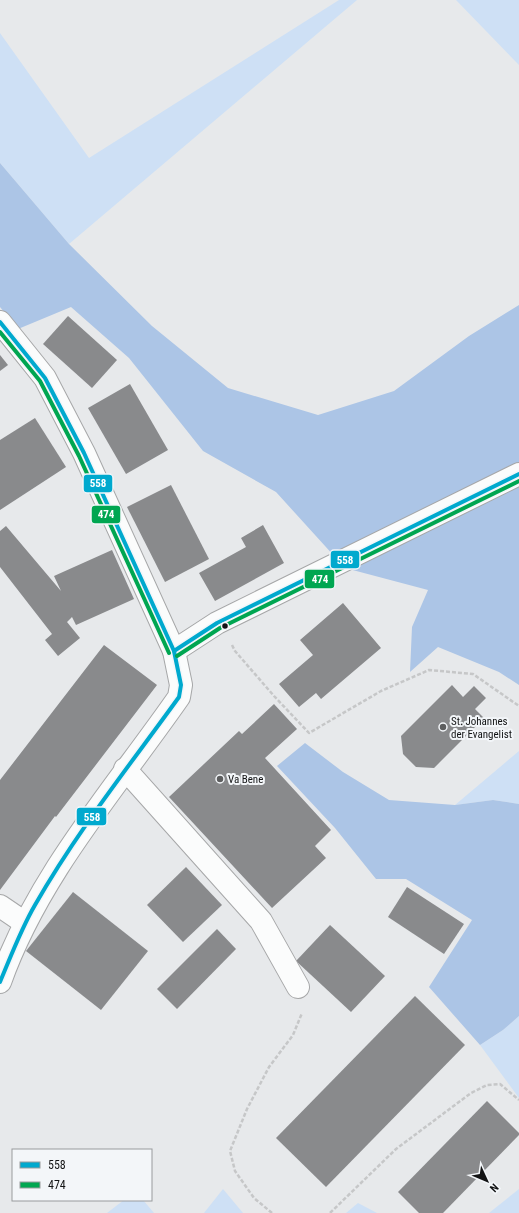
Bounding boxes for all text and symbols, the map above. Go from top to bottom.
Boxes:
line badge: 558 [83,474,113,493]
text: 558 [90,477,107,490]
line badge: 474 [91,505,121,524]
text: 474 [98,508,115,521]
line badge: 558 [330,550,360,569]
text: 558 [337,554,354,567]
line badge: 474 [304,569,335,589]
text: 474 [312,573,329,586]
unlabelled marker [220,621,230,631]
place label: St. Johannes der Evangelist [451,715,512,741]
marker: St. Johannes der Evangelist [438,722,448,732]
place label: Va Bene [228,773,263,786]
marker: Va Bene [215,774,225,784]
line badge: 558 [76,807,107,826]
text: 558 [84,811,101,824]
legend [12,1149,152,1201]
text: 558 [48,1158,66,1172]
north arrow [467,1161,507,1201]
text: 474 [48,1178,66,1192]
text: N [487,1181,501,1195]

